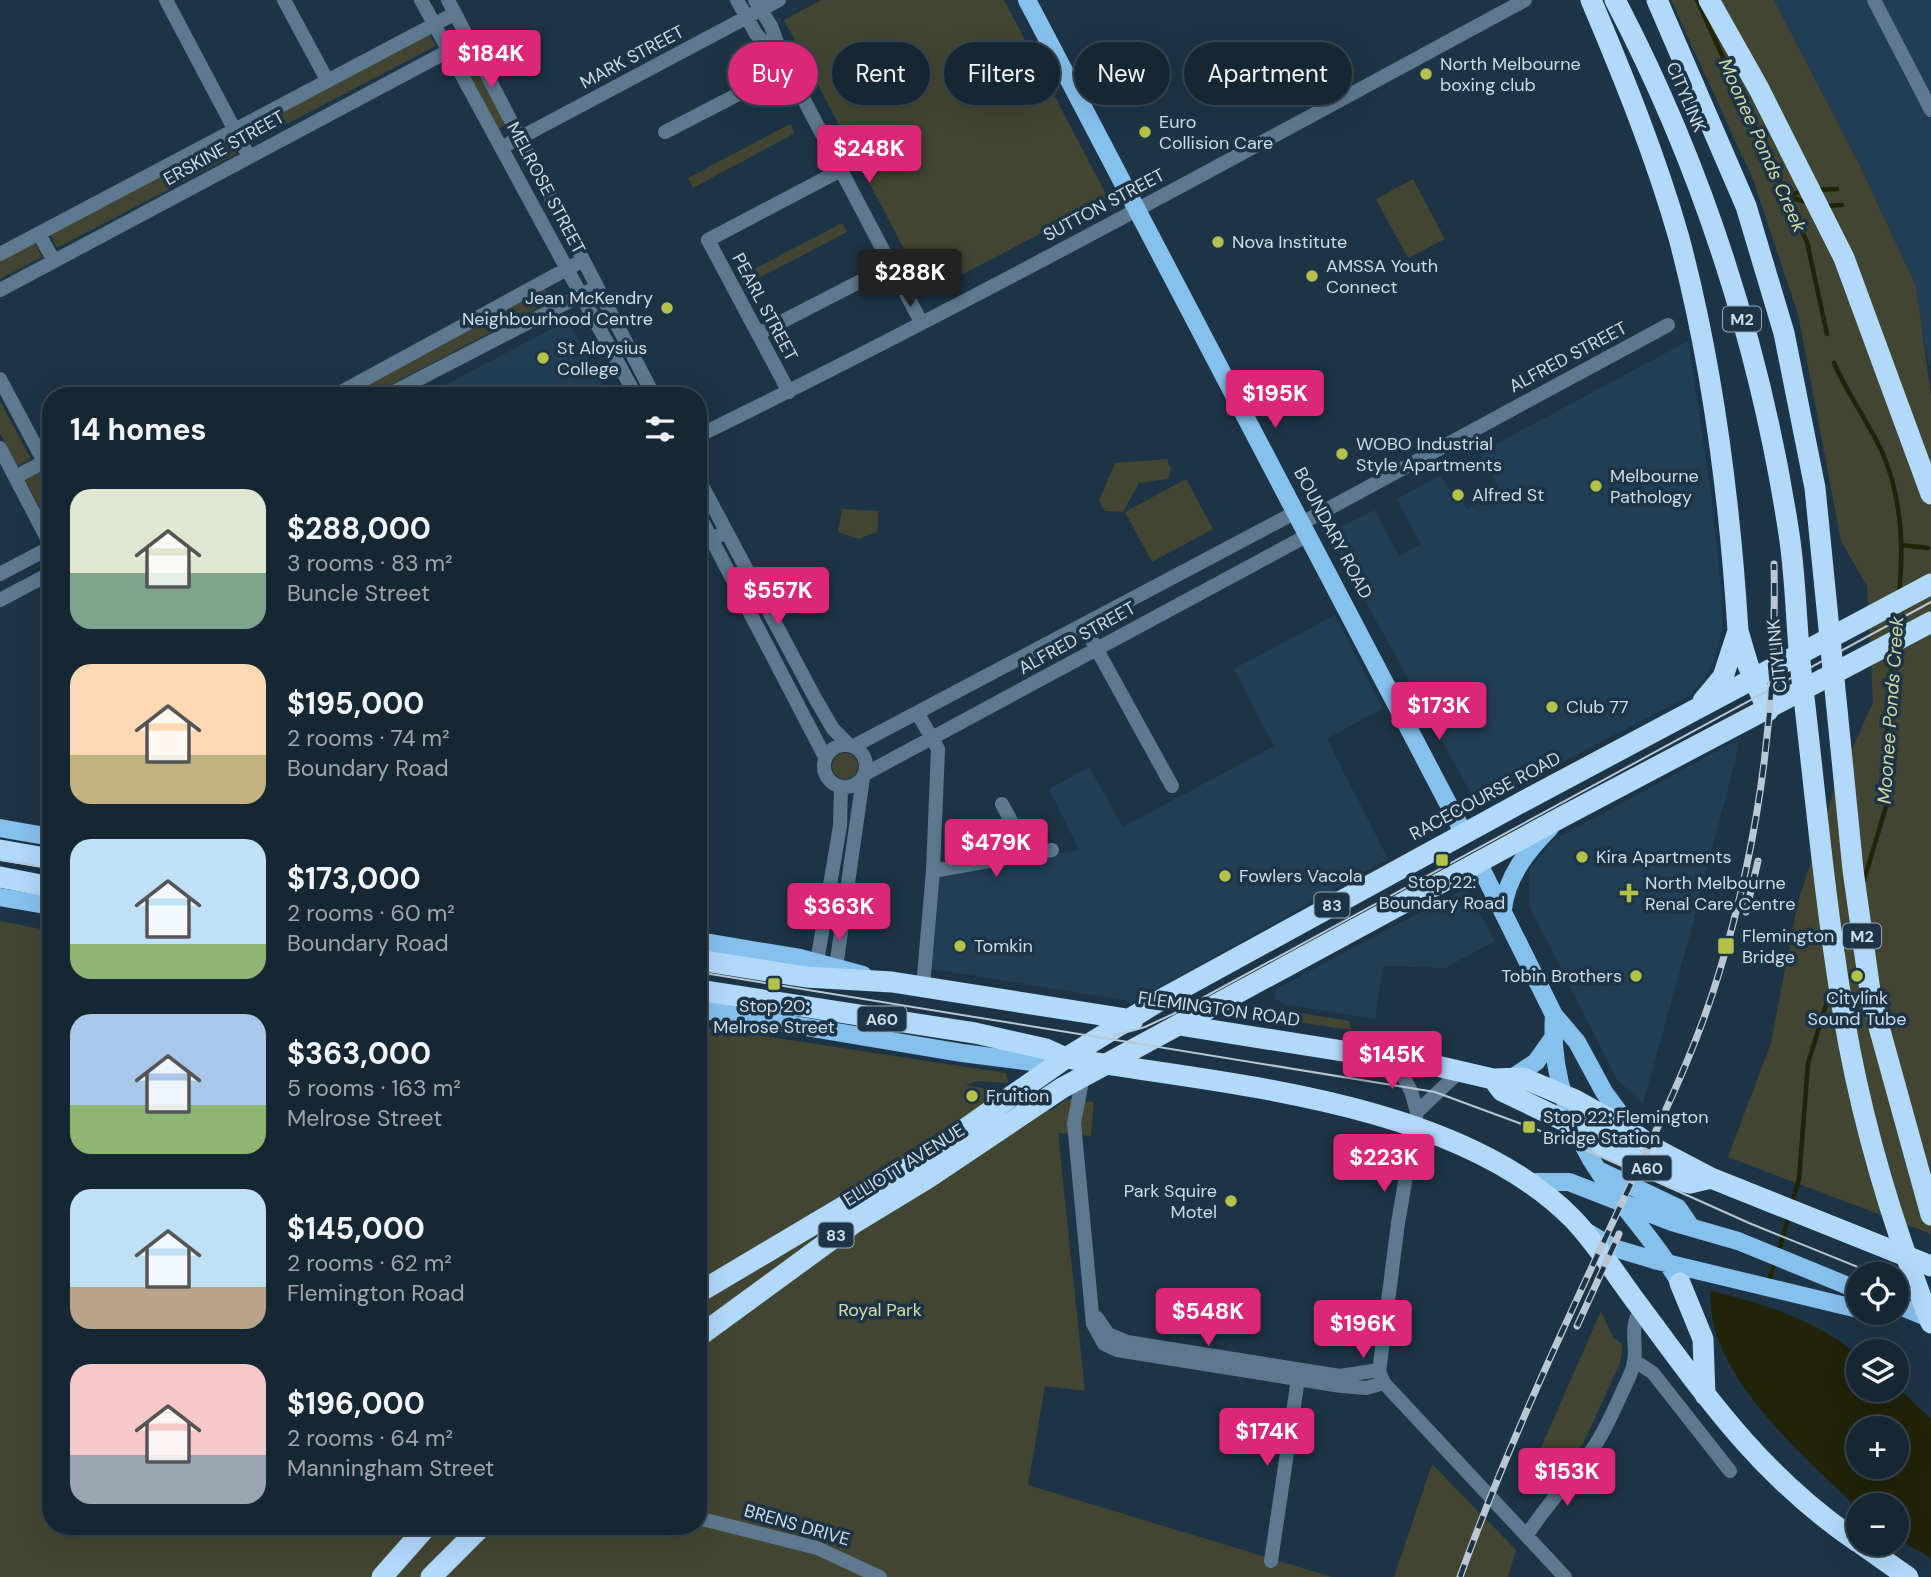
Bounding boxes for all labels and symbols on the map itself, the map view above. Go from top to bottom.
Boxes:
street label: MARK STREET [576,20,688,94]
pin: $184K [442,31,540,90]
place label: North Melbourne boxing club [1440,52,1581,97]
water label: Moonee Ponds Creek [1713,54,1812,236]
street label: CITYLINK [1660,58,1712,136]
marker: North Melbourne boxing club [1418,66,1434,82]
street label: ERSKINE STREET [159,105,289,191]
place label: Euro Collision Care [1159,110,1273,155]
street label: MELROSE STREET [501,118,591,258]
marker: Euro Collision Care [1137,124,1153,140]
pin: $248K [820,125,918,185]
street label: SUTTON STREET [1039,163,1169,247]
place label: Nova Institute [1232,230,1347,254]
marker: Nova Institute [1210,234,1226,250]
street label: PEARL STREET [726,249,804,365]
pin: $288K [861,250,959,309]
place label: AMSSA Youth Connect [1326,254,1438,299]
marker: AMSSA Youth Connect [1304,268,1320,284]
place label: Jean McKendry Neighbourhood Centre [462,286,653,331]
marker: Jean McKendry Neighbourhood Centre [659,300,675,316]
road number: M2 [1723,306,1761,332]
street label: ALFRED STREET [1505,316,1631,398]
place label: St Aloysius College [557,336,647,381]
marker: St Aloysius College [535,350,551,366]
pin: $195K [1226,370,1324,430]
place label: WOBO Industrial Style Apartments [1356,432,1502,477]
marker: WOBO Industrial Style Apartments [1334,446,1350,462]
street label: BOUNDARY ROAD [1288,463,1378,603]
place label: Melbourne Pathology [1610,464,1699,509]
marker: Melbourne Pathology [1588,478,1604,494]
place label: Alfred St [1472,483,1544,507]
marker: Alfred St [1450,487,1466,503]
pin: $557K [729,568,827,627]
street label: ALFRED STREET [1014,596,1140,680]
water label: Moonee Ponds Creek [1871,615,1910,805]
street label: CITYLINK [1761,617,1793,694]
pin: $173K [1390,682,1488,742]
place label: Club 77 [1566,695,1629,719]
marker: Club 77 [1544,699,1560,715]
street label: RACECOURSE ROAD [1405,746,1565,846]
pin: $479K [947,820,1045,879]
place label: Kira Apartments [1596,845,1732,869]
marker: Kira Apartments [1574,849,1590,865]
marker: Stop 22: Boundary Road [1434,852,1450,868]
place label: Fowlers Vacola [1239,864,1363,888]
marker: Fowlers Vacola [1217,868,1233,884]
place label: Stop 22: Boundary Road [1379,870,1505,915]
place label: North Melbourne Renal Care Centre [1645,871,1795,916]
marker: North Melbourne Renal Care Centre [1619,883,1639,903]
pin: $363K [790,884,888,943]
road number: 83 [1314,892,1350,917]
place label: Flemington Bridge [1742,924,1834,969]
road number: M2 [1843,924,1881,948]
place label: Tomkin [974,934,1033,958]
marker: Flemington Bridge [1716,936,1736,956]
marker: Tomkin [952,938,968,954]
place label: Tobin Brothers [1501,964,1622,988]
marker: Tobin Brothers [1628,968,1644,984]
marker: Citylink Sound Tube [1849,968,1865,984]
marker: Stop 20: Melrose Street [766,976,782,992]
street label: FLEMINGTON ROAD [1136,986,1302,1032]
place label: Citylink Sound Tube [1808,986,1906,1031]
place label: Stop 20: Melrose Street [713,994,835,1039]
road number: A60 [858,1007,906,1032]
pin: $145K [1343,1032,1441,1091]
place label: Fruition [986,1084,1049,1108]
marker: Fruition [964,1088,980,1104]
place label: Stop 22: Flemington Bridge Station [1543,1105,1709,1150]
street label: ELLIOTT AVENUE [839,1118,969,1212]
marker: Stop 22: Flemington Bridge Station [1521,1119,1537,1135]
pin: $223K [1335,1134,1433,1194]
road number: A60 [1622,1156,1672,1180]
place label: Park Squire Motel [1124,1179,1217,1224]
marker: Park Squire Motel [1223,1193,1239,1209]
road number: 83 [818,1222,854,1247]
pin: $548K [1159,1288,1257,1348]
park label: Royal Park [838,1298,922,1322]
pin: $196K [1314,1300,1412,1360]
pin: $174K [1218,1408,1316,1468]
pin: $153K [1518,1448,1616,1508]
street label: BRENS DRIVE [741,1498,853,1552]

